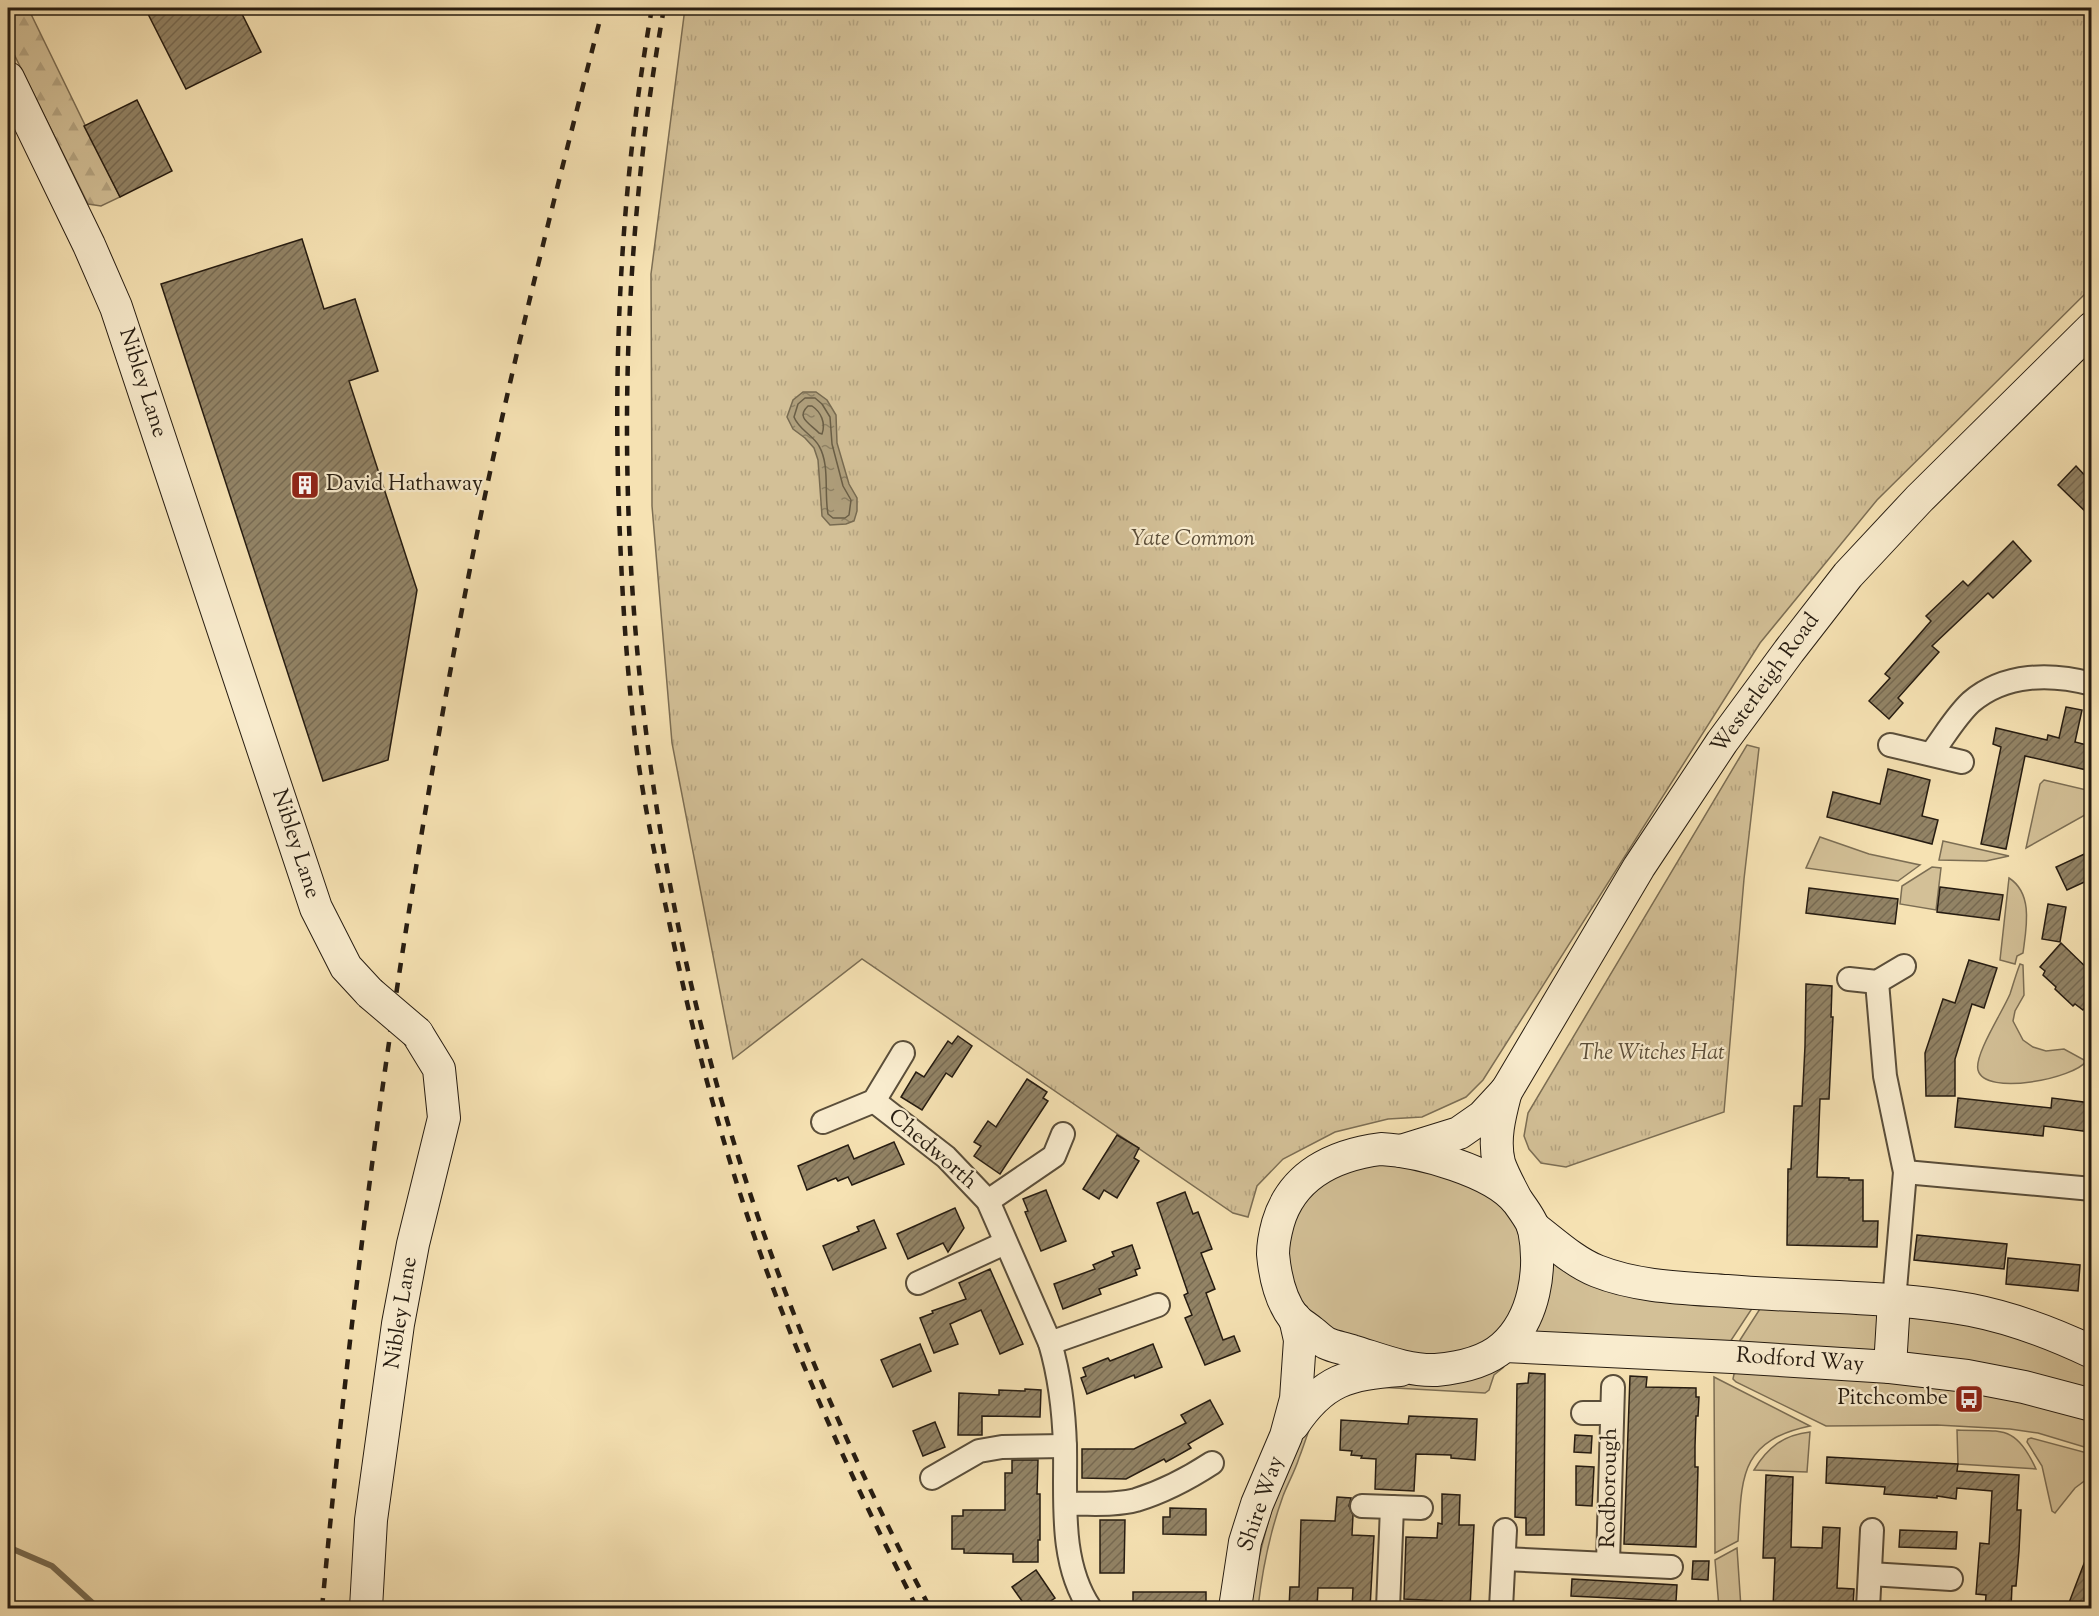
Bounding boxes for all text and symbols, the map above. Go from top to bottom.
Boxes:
street label: Nibley Lane [109,324,175,442]
building icon: David Hathaway [289,469,321,501]
place label: David Hathaway [326,469,483,501]
park label: Yate Common [1131,524,1256,556]
street label: Westerleigh Road [1704,607,1828,761]
street label: Nibley Lane [262,785,328,903]
park label: The Witches Hat [1579,1038,1725,1070]
street label: Chedworth [880,1102,984,1198]
street label: Nibley Lane [377,1255,427,1371]
street label: Rodford Way [1735,1341,1865,1381]
place label: Pitchcombe [1837,1383,1948,1415]
bus stop icon: Pitchcombe [1953,1383,1985,1415]
street label: Rodborough [1593,1427,1627,1548]
street label: Shire Way [1231,1452,1293,1556]

